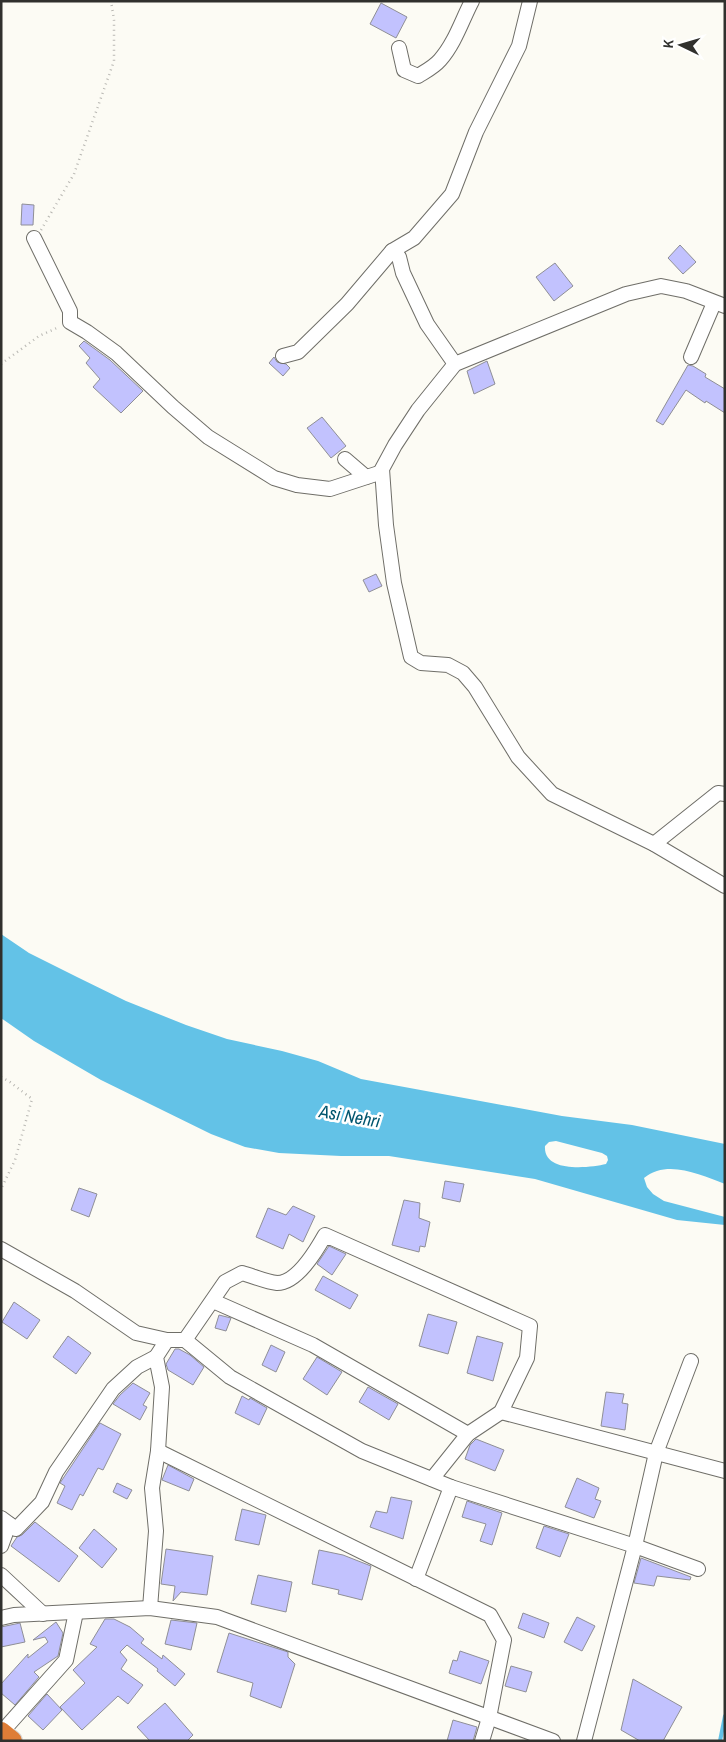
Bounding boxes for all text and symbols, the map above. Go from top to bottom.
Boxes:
north arrow [656,20,706,70]
text: K [659,38,677,49]
water label: Asi Nehri [317,1098,382,1134]

